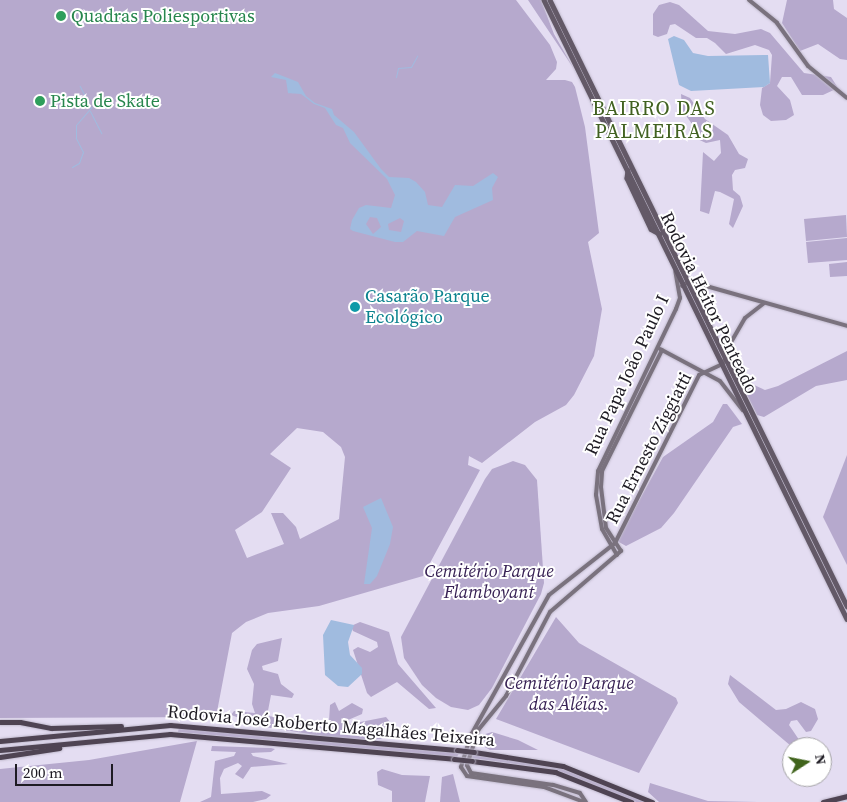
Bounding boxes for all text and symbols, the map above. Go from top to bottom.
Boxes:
place label: Quadras Poliesportivas [71,5,255,27]
marker: Quadras Poliesportivas [55,10,67,22]
place label: Pista de Skate [50,90,160,112]
marker: Pista de Skate [34,95,46,107]
district label: BAIRRO DAS PALMEIRAS [591,97,717,144]
street label: Rodovia Heitor Penteado [656,209,762,397]
place label: Casarão Parque Ecológico [365,286,490,328]
street label: Rua Papa João Paulo I [580,291,674,459]
marker: Casarão Parque Ecológico [349,301,361,313]
street label: Rua Ernesto Ziggiatti [601,369,697,527]
park label: Cemitério Parque Flamboyant [424,561,554,604]
park label: Cemitério Parque das Aléias. [504,673,634,716]
street label: Rodovia José Roberto Magalhães Teixeira [166,701,496,751]
north arrow [782,737,832,787]
text: N [810,752,832,766]
scale bar [18,754,115,786]
text: 200 m [23,762,63,783]

